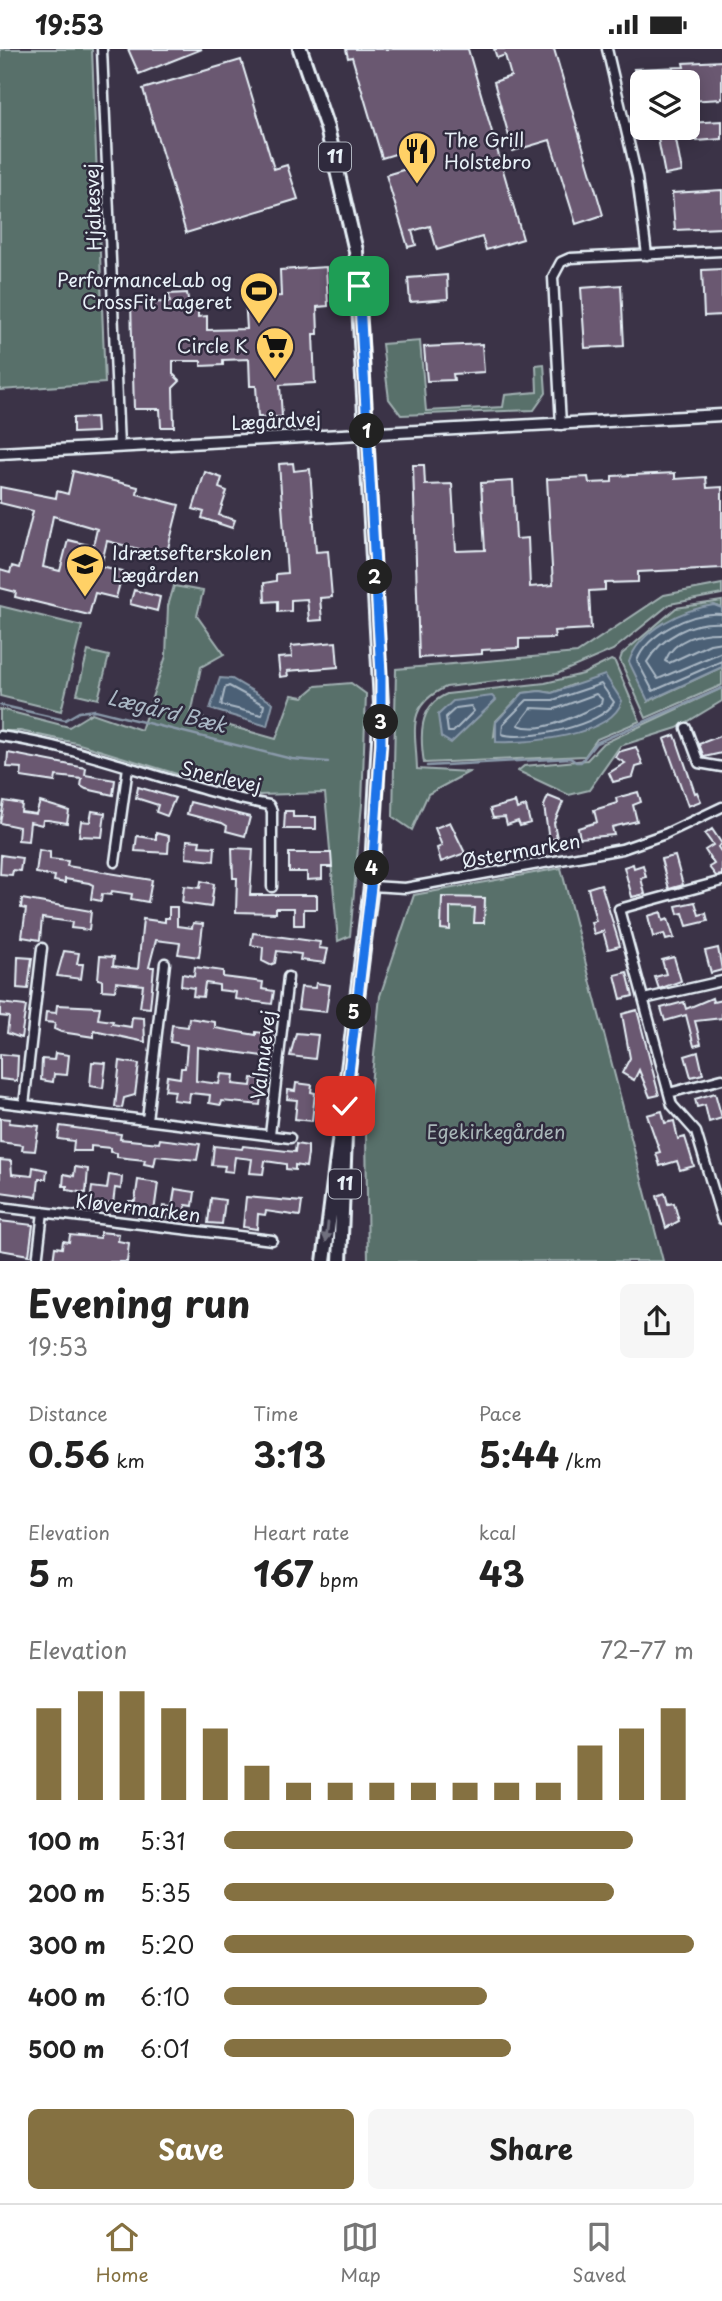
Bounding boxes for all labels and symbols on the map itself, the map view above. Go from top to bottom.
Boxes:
place label: The Grill Holstebro [444,125,531,175]
restaurant icon: The Grill Holstebro [396,130,438,185]
road number: 11 [319,143,351,171]
street label: Hjaltesvej [76,163,108,251]
pin [329,256,389,316]
place label: PerformanceLab og CrossFit Lageret [57,265,232,315]
sports icon: PerformanceLab og CrossFit Lageret [238,270,280,325]
supermarket icon: Circle K [254,325,296,380]
place label: Circle K [177,331,248,359]
street label: Lægårdvej [230,404,322,436]
pin: 1 [350,413,384,449]
place label: Idrætsefterskolen Lægården [112,538,272,588]
school or university icon: Idrætsefterskolen Lægården [64,543,106,598]
pin: 2 [358,559,392,595]
water label: Lægård Bæk [105,680,231,741]
pin: 3 [364,705,398,739]
street label: Snerlevej [178,753,264,799]
street label: Østermarken [459,826,582,874]
pin: 4 [354,851,390,885]
pin: 5 [336,995,372,1030]
street label: Valmuevej [243,1009,281,1101]
pin [315,1076,375,1136]
park label: Egekirkegården [427,1117,565,1145]
road number: 11 [329,1169,361,1199]
street label: Kløvermarken [74,1185,202,1229]
one-way arrow [322,1221,333,1243]

